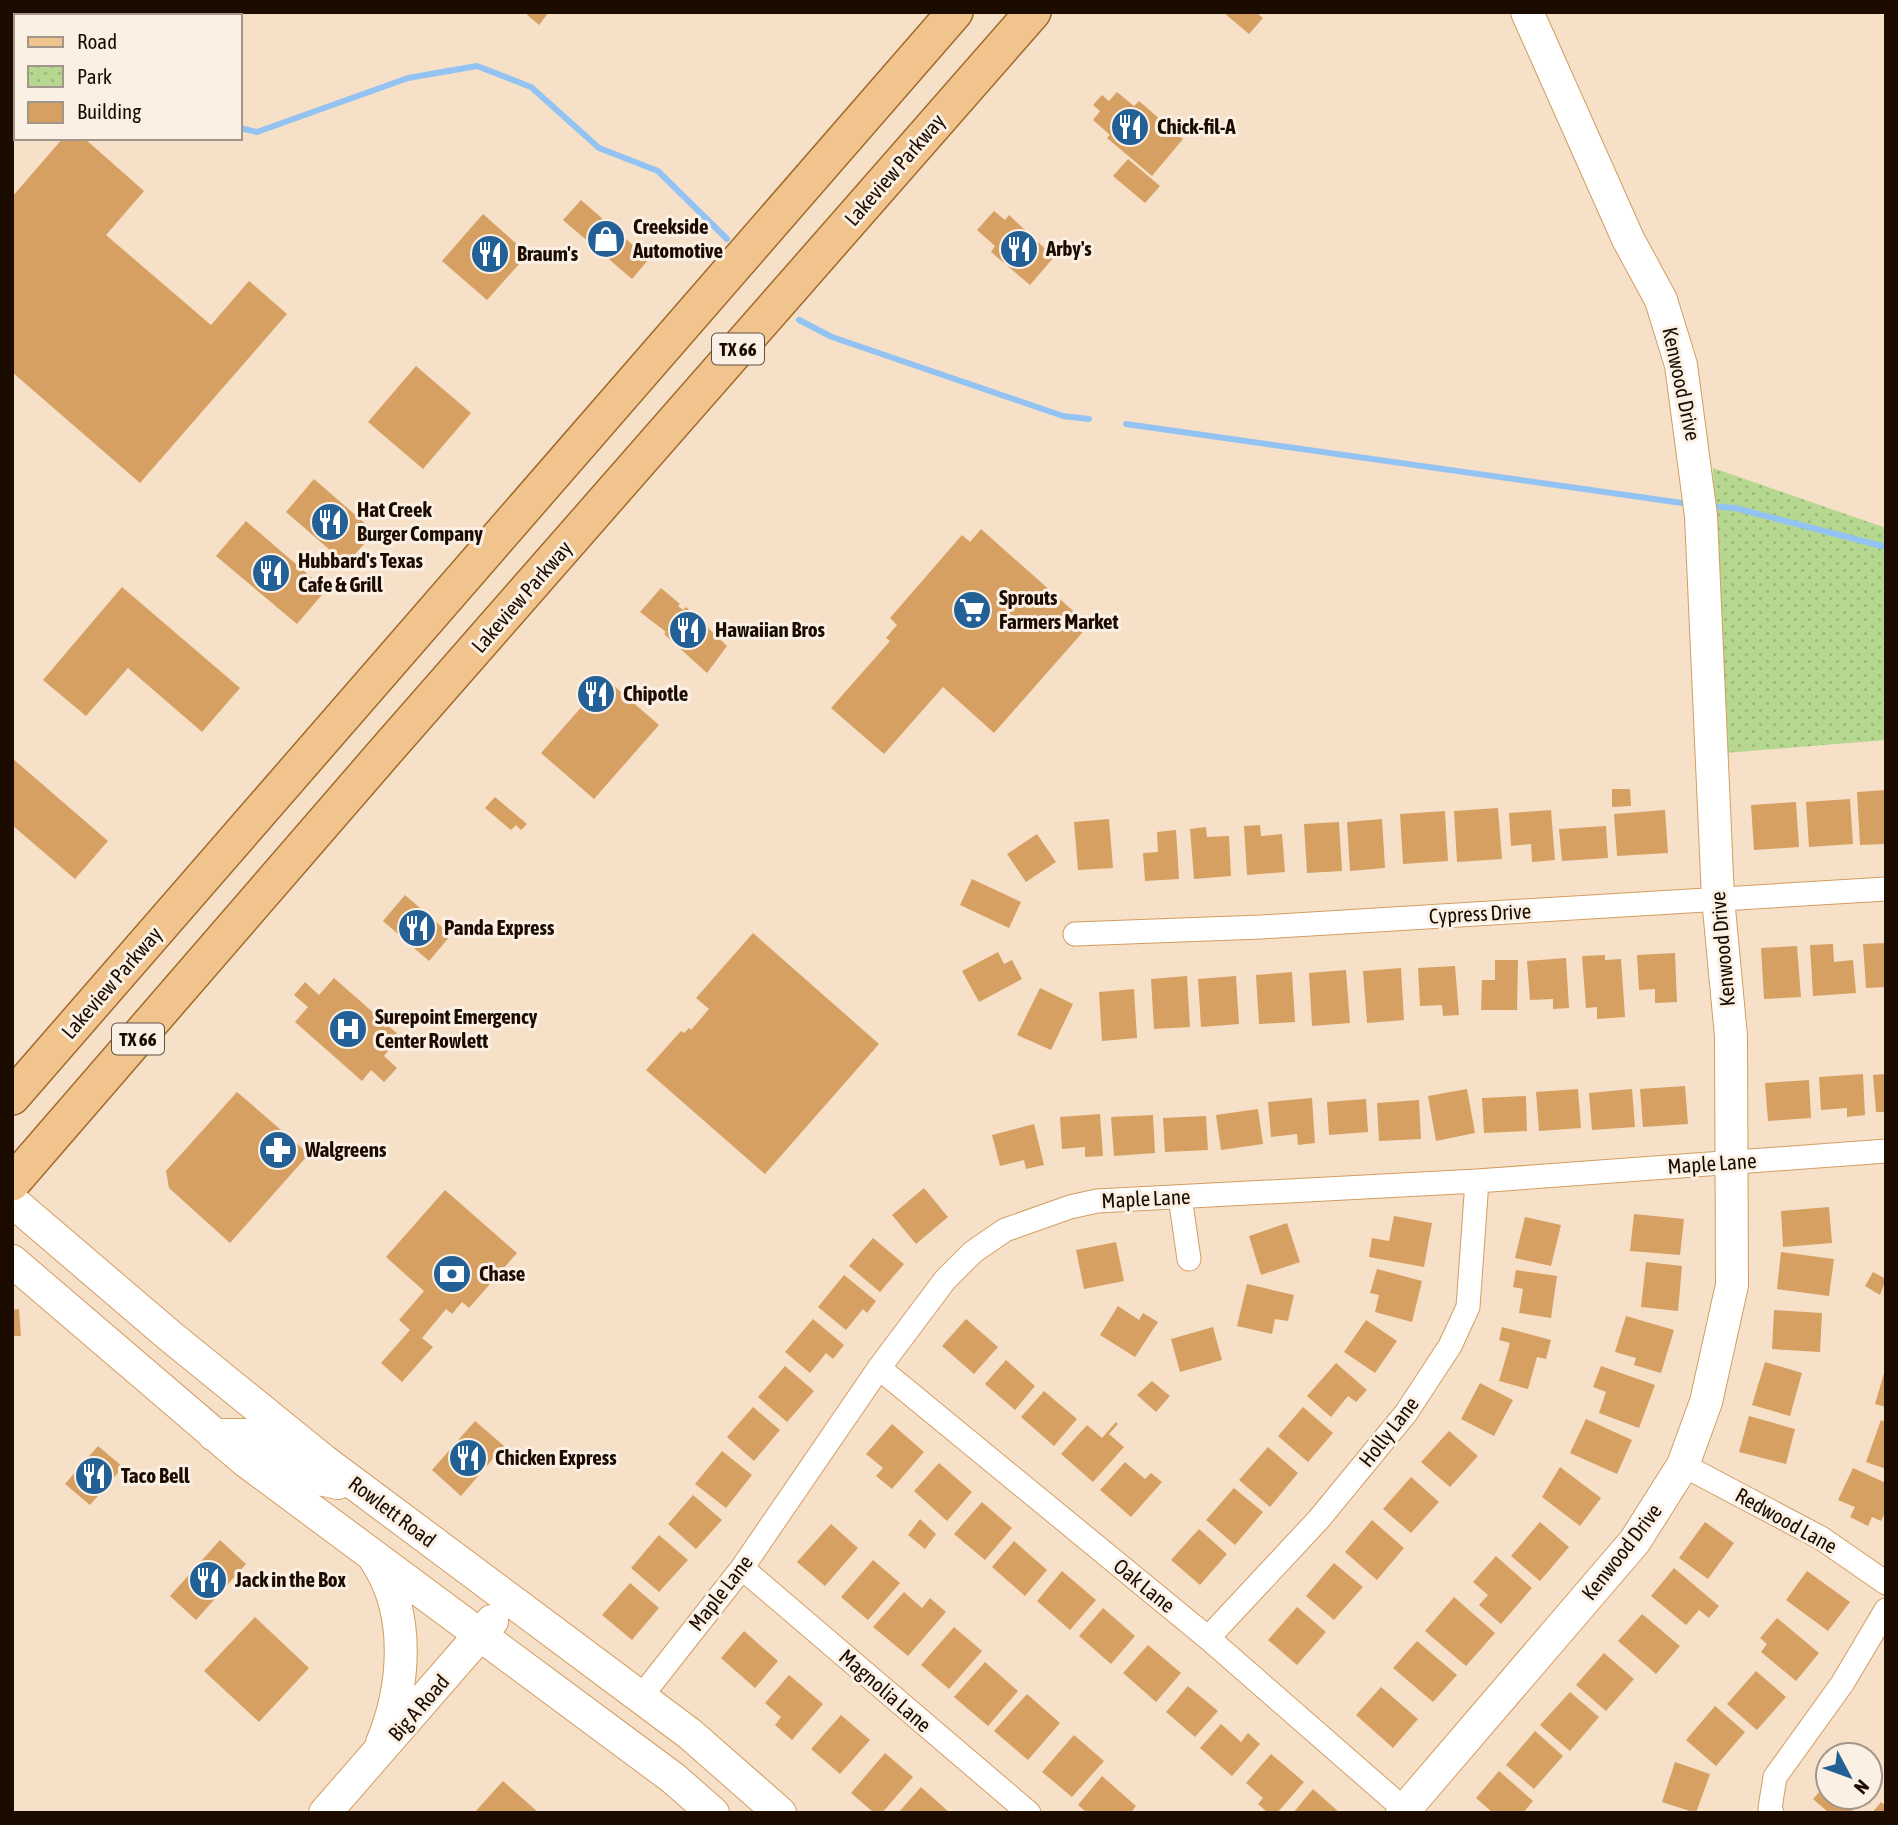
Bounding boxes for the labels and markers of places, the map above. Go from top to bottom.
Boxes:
restaurant icon: Chick-fil-A [1109,106,1151,148]
place label: Chick-fil-A [1157,114,1236,138]
place label: Creekside Automotive [632,214,723,262]
shop icon: Creekside Automotive [585,218,627,260]
restaurant icon: Arby's [998,228,1040,270]
restaurant icon: Braum's [469,233,511,275]
place label: Arby's [1045,236,1092,260]
place label: Braum's [517,241,579,265]
place label: Hat Creek Burger Company [357,497,483,545]
restaurant icon: Hat Creek Burger Company [309,501,351,543]
place label: Hubbard's Texas Cafe & Grill [298,548,423,596]
restaurant icon: Hubbard's Texas Cafe & Grill [250,552,292,594]
place label: Sprouts Farmers Market [999,585,1119,633]
supermarket icon: Sprouts Farmers Market [951,589,993,631]
restaurant icon: Hawaiian Bros [667,609,709,651]
place label: Hawaiian Bros [715,617,826,641]
restaurant icon: Chipotle [575,673,617,715]
place label: Chipotle [623,681,688,705]
restaurant icon: Panda Express [396,907,438,949]
place label: Panda Express [444,915,555,939]
place label: Surepoint Emergency Center Rowlett [375,1004,538,1052]
hospital icon: Surepoint Emergency Center Rowlett [327,1008,369,1050]
pharmacy icon: Walgreens [257,1129,299,1171]
place label: Walgreens [304,1137,387,1161]
bank icon: Chase [431,1253,473,1295]
place label: Chase [479,1261,525,1285]
restaurant icon: Chicken Express [447,1437,489,1479]
place label: Chicken Express [495,1445,617,1469]
restaurant icon: Taco Bell [73,1455,115,1497]
place label: Taco Bell [121,1463,190,1487]
restaurant icon: Jack in the Box [187,1559,229,1601]
place label: Jack in the Box [234,1567,347,1591]

